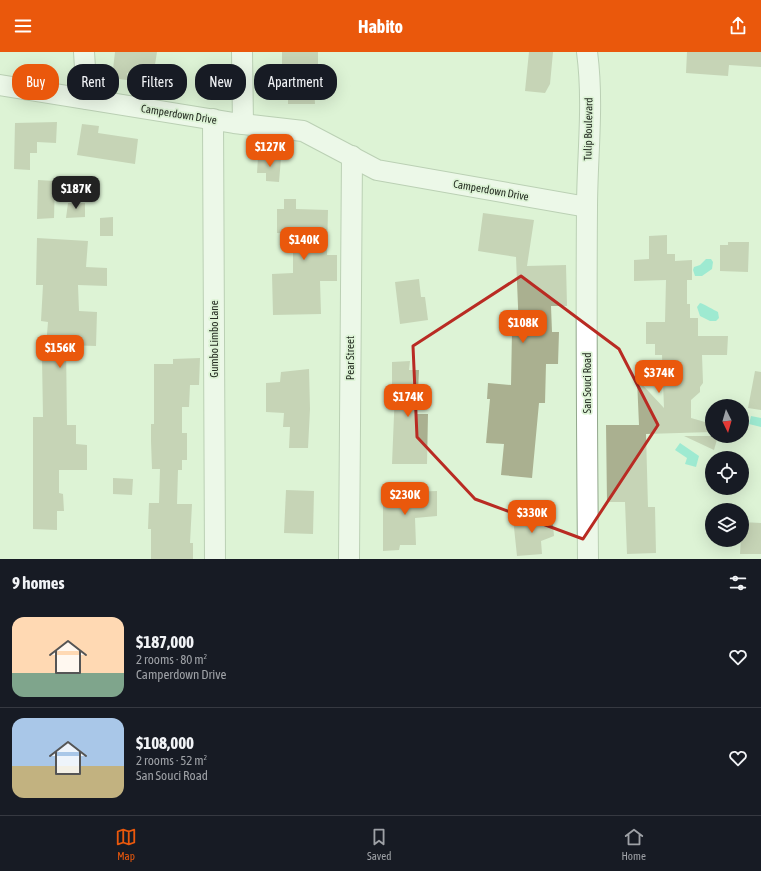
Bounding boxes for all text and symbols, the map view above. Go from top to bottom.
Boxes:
icon: menu [12,15,34,37]
icon: share [727,15,749,37]
text: Habito [358,16,403,37]
chip: Buy [12,64,59,100]
chip: Rent [67,64,119,100]
chip: Filters [127,64,187,100]
chip: New [195,64,246,100]
chip: Apartment [254,64,337,100]
street label: Tulip Boulevard [581,97,595,161]
street label: Camperdown Drive [140,102,218,126]
pin: $127K [242,134,298,168]
text: $127K [255,139,285,154]
pin: $187K [48,176,104,210]
street label: Camperdown Drive [452,177,530,203]
text: $187K [61,181,91,196]
pin: $140K [276,227,332,261]
text: $140K [289,232,319,247]
street label: Gumbo Limbo Lane [208,300,220,378]
pin: $108K [495,310,551,344]
text: $108K [508,315,538,330]
pin: $156K [32,335,88,369]
street label: Pear Street [344,336,356,380]
text: $156K [45,340,75,355]
street label: San Souci Road [581,353,593,413]
pin: $374K [631,360,687,394]
text: $374K [644,365,674,380]
pin: $174K [380,384,436,418]
text: $174K [393,389,423,404]
north arrow [705,399,749,443]
map controls [705,399,749,547]
button: locate [705,451,749,495]
pin: $230K [377,482,433,516]
text: $230K [390,487,420,502]
pin: $330K [504,500,560,534]
button: layers [705,503,749,547]
text: $330K [517,505,547,520]
icon: filters [727,572,749,594]
text: 9 homes [12,573,65,593]
text: $187,000 [136,632,194,652]
icon: home [44,633,92,681]
icon: heart [727,646,749,668]
text: 2 rooms · 80 m² [136,652,207,667]
text: Camperdown Drive [136,667,226,682]
text: $108,000 [136,733,194,753]
icon: home [44,734,92,782]
icon: heart [727,747,749,769]
text: 2 rooms · 52 m² [136,753,207,768]
text: San Souci Road [136,768,208,783]
tab: Map [115,826,137,862]
tab: Saved [367,826,391,862]
tab: Home [621,826,646,862]

